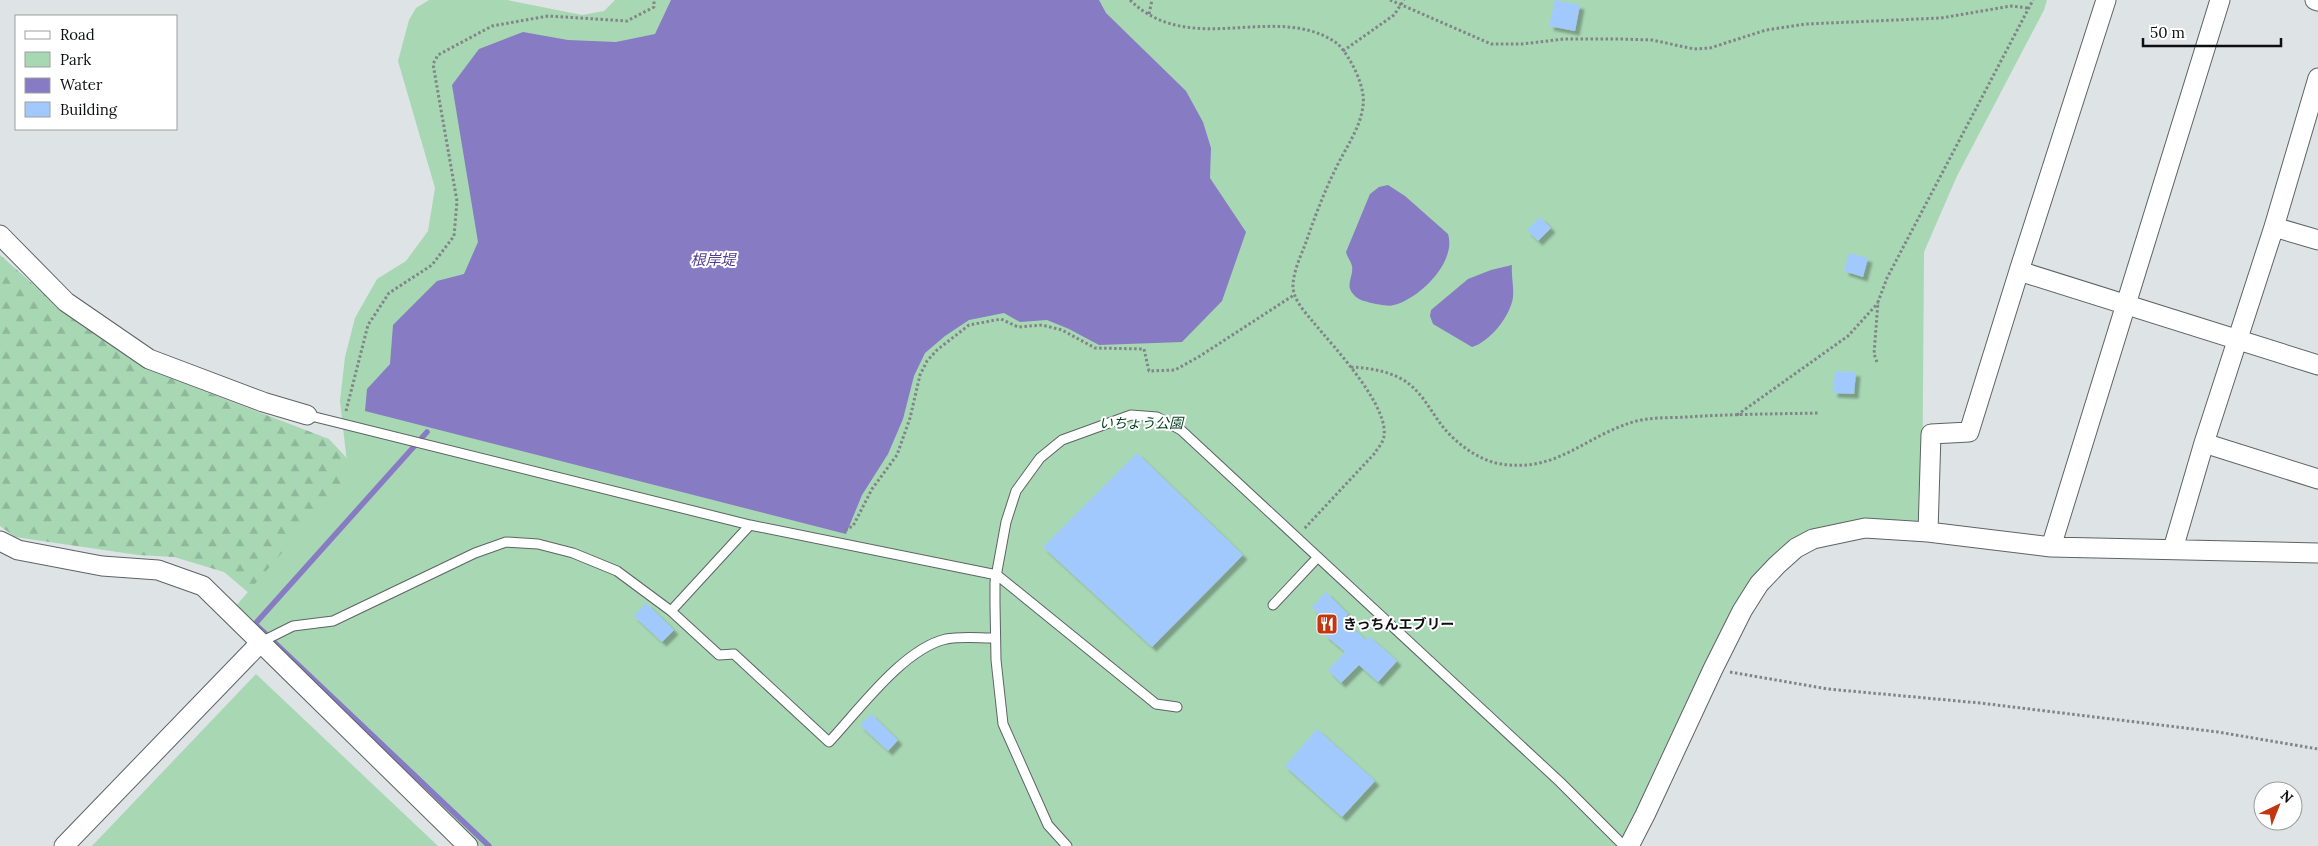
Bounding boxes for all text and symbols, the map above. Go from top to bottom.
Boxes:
legend [15,15,178,130]
scale bar [2143,15,2280,47]
text: 50 m [2150,23,2185,42]
text: Road [60,25,95,44]
text: Park [60,50,91,69]
text: Water [60,75,103,94]
text: Building [60,100,118,119]
water label: 根岸堤 [690,250,737,269]
park label: いちょう公園 [1099,414,1185,432]
restaurant icon: きっちんエブリー [1315,612,1339,636]
place label: きっちんエブリー [1343,615,1454,633]
north arrow [2253,781,2303,831]
text: N [2277,786,2297,807]

